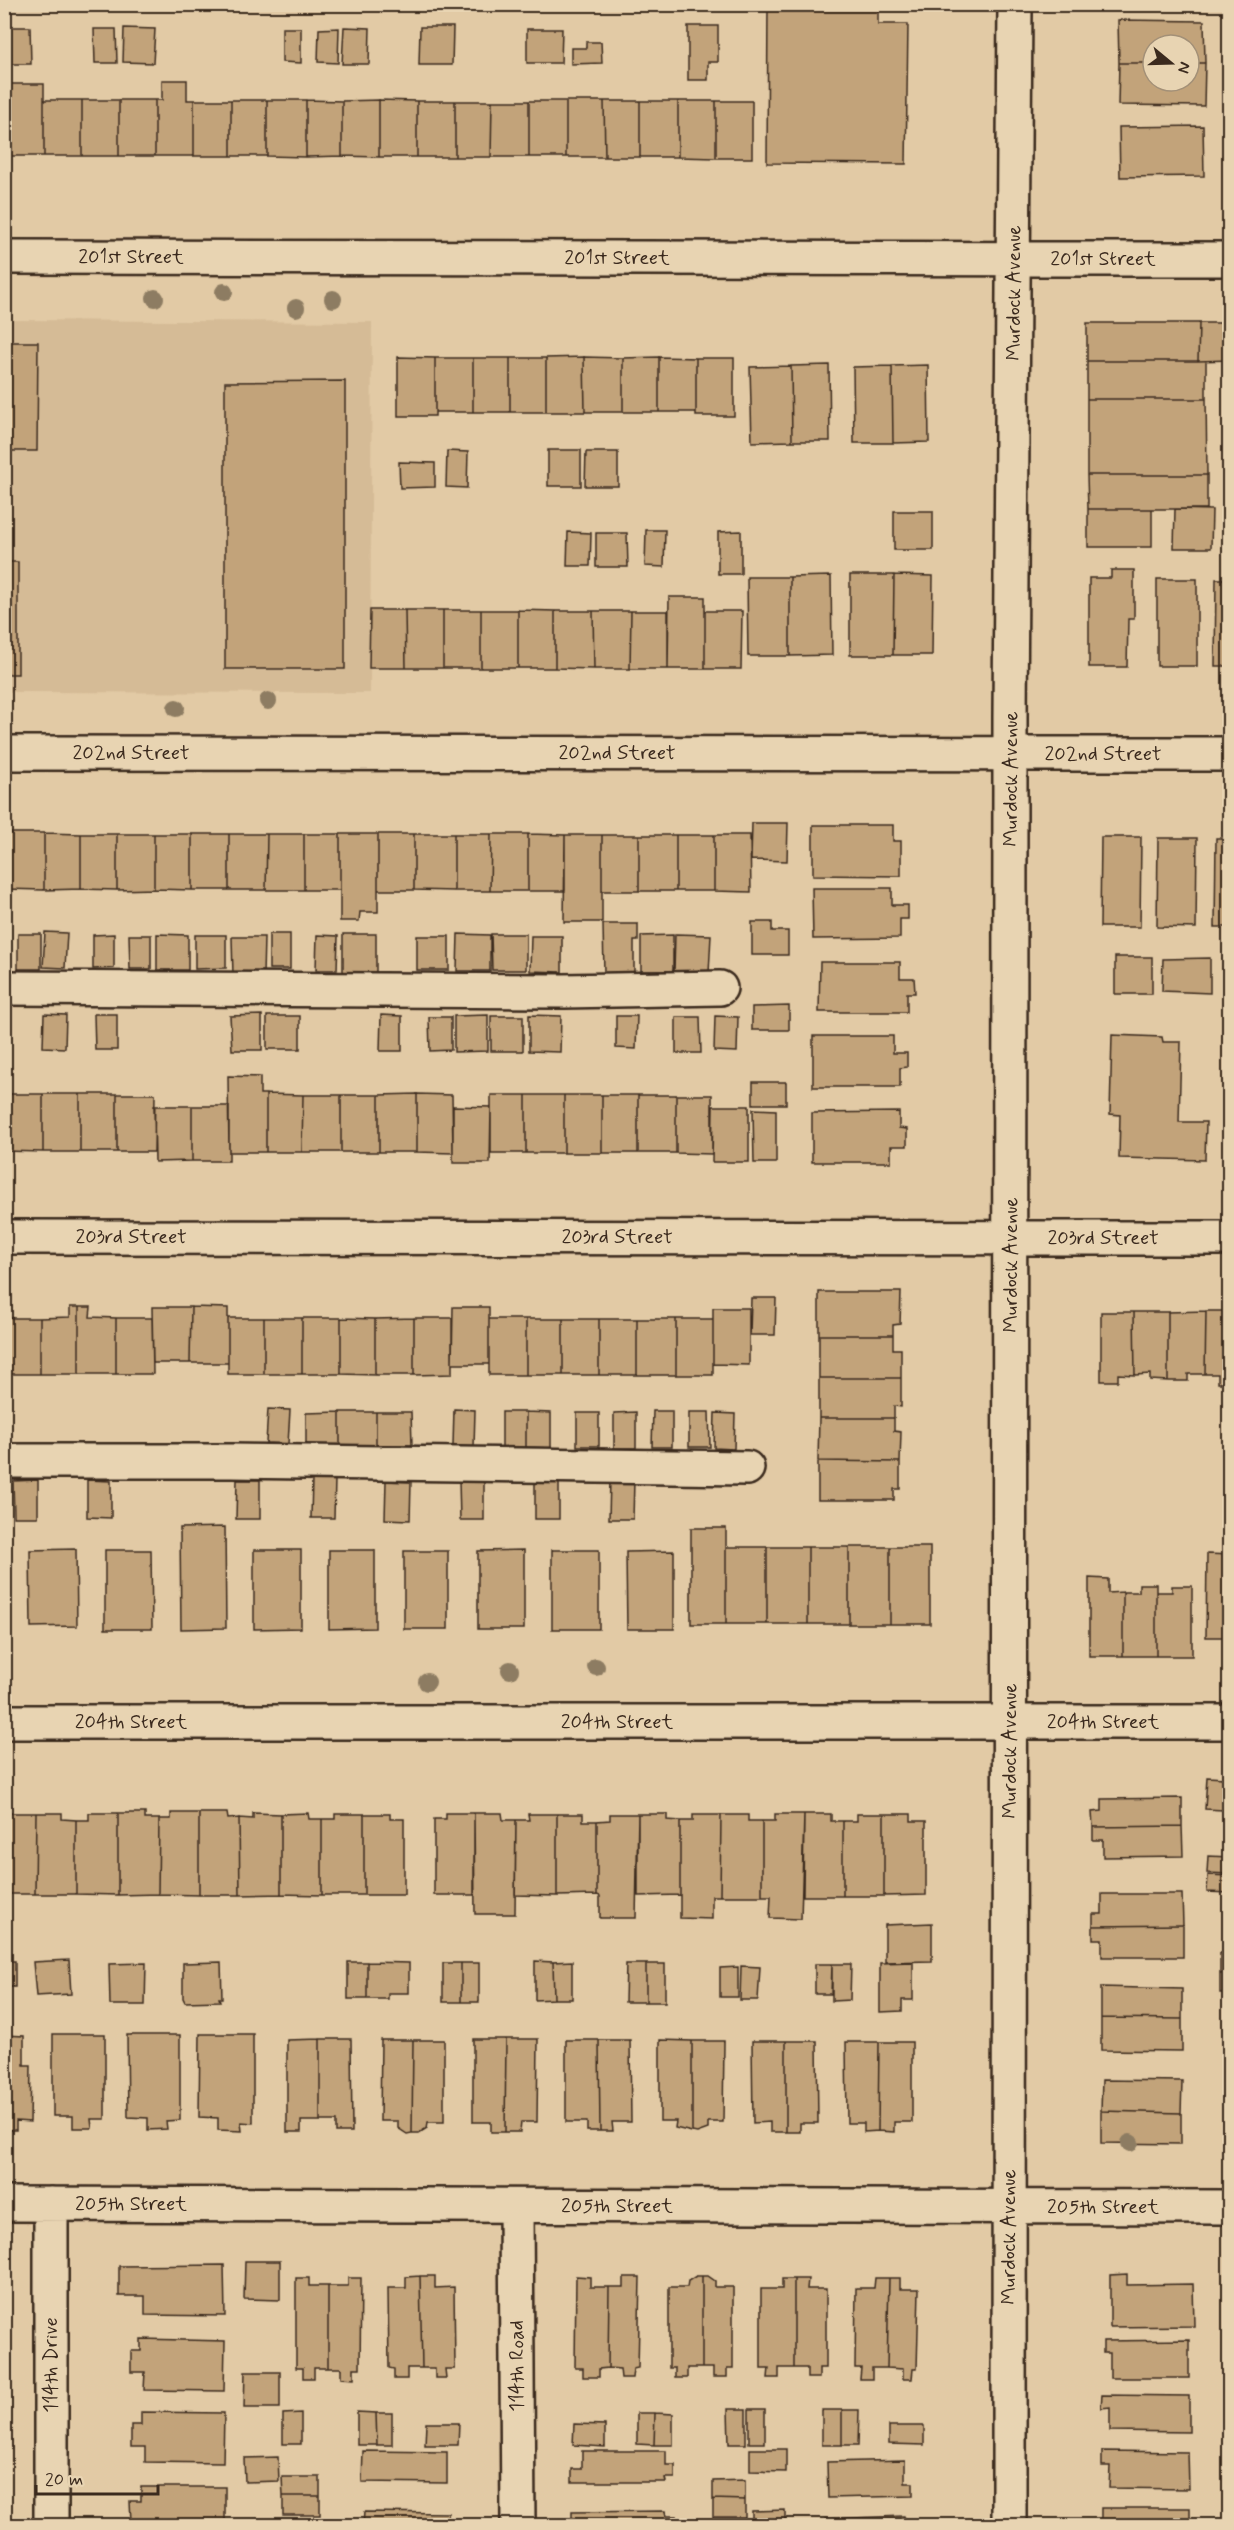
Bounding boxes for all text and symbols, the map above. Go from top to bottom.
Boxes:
north arrow [1141,33,1201,93]
text: N [1172,59,1195,76]
street label: Murdock Avenue [1001,225,1028,361]
street label: 201st Street [78,244,184,271]
street label: 201st Street [564,245,670,272]
street label: 201st Street [1050,246,1156,273]
street label: Murdock Avenue [998,711,1025,847]
street label: 202nd Street [73,740,189,767]
street label: 202nd Street [559,740,675,767]
street label: 202nd Street [1045,741,1161,768]
street label: Murdock Avenue [998,1197,1025,1333]
street label: 203rd Street [75,1224,187,1251]
street label: 203rd Street [561,1224,673,1251]
street label: 203rd Street [1047,1225,1159,1252]
street label: Murdock Avenue [997,1683,1024,1819]
street label: 204th Street [75,1709,188,1736]
street label: 204th Street [561,1709,674,1736]
street label: 204th Street [1047,1709,1160,1736]
street label: Murdock Avenue [996,2169,1023,2305]
street label: 205th Street [75,2191,187,2218]
street label: 205th Street [561,2193,673,2220]
street label: 205th Street [1047,2194,1159,2221]
street label: 114th Drive [38,2317,65,2413]
street label: 114th Road [504,2320,531,2412]
scale bar [36,2458,158,2496]
text: 20 m [45,2468,83,2492]

